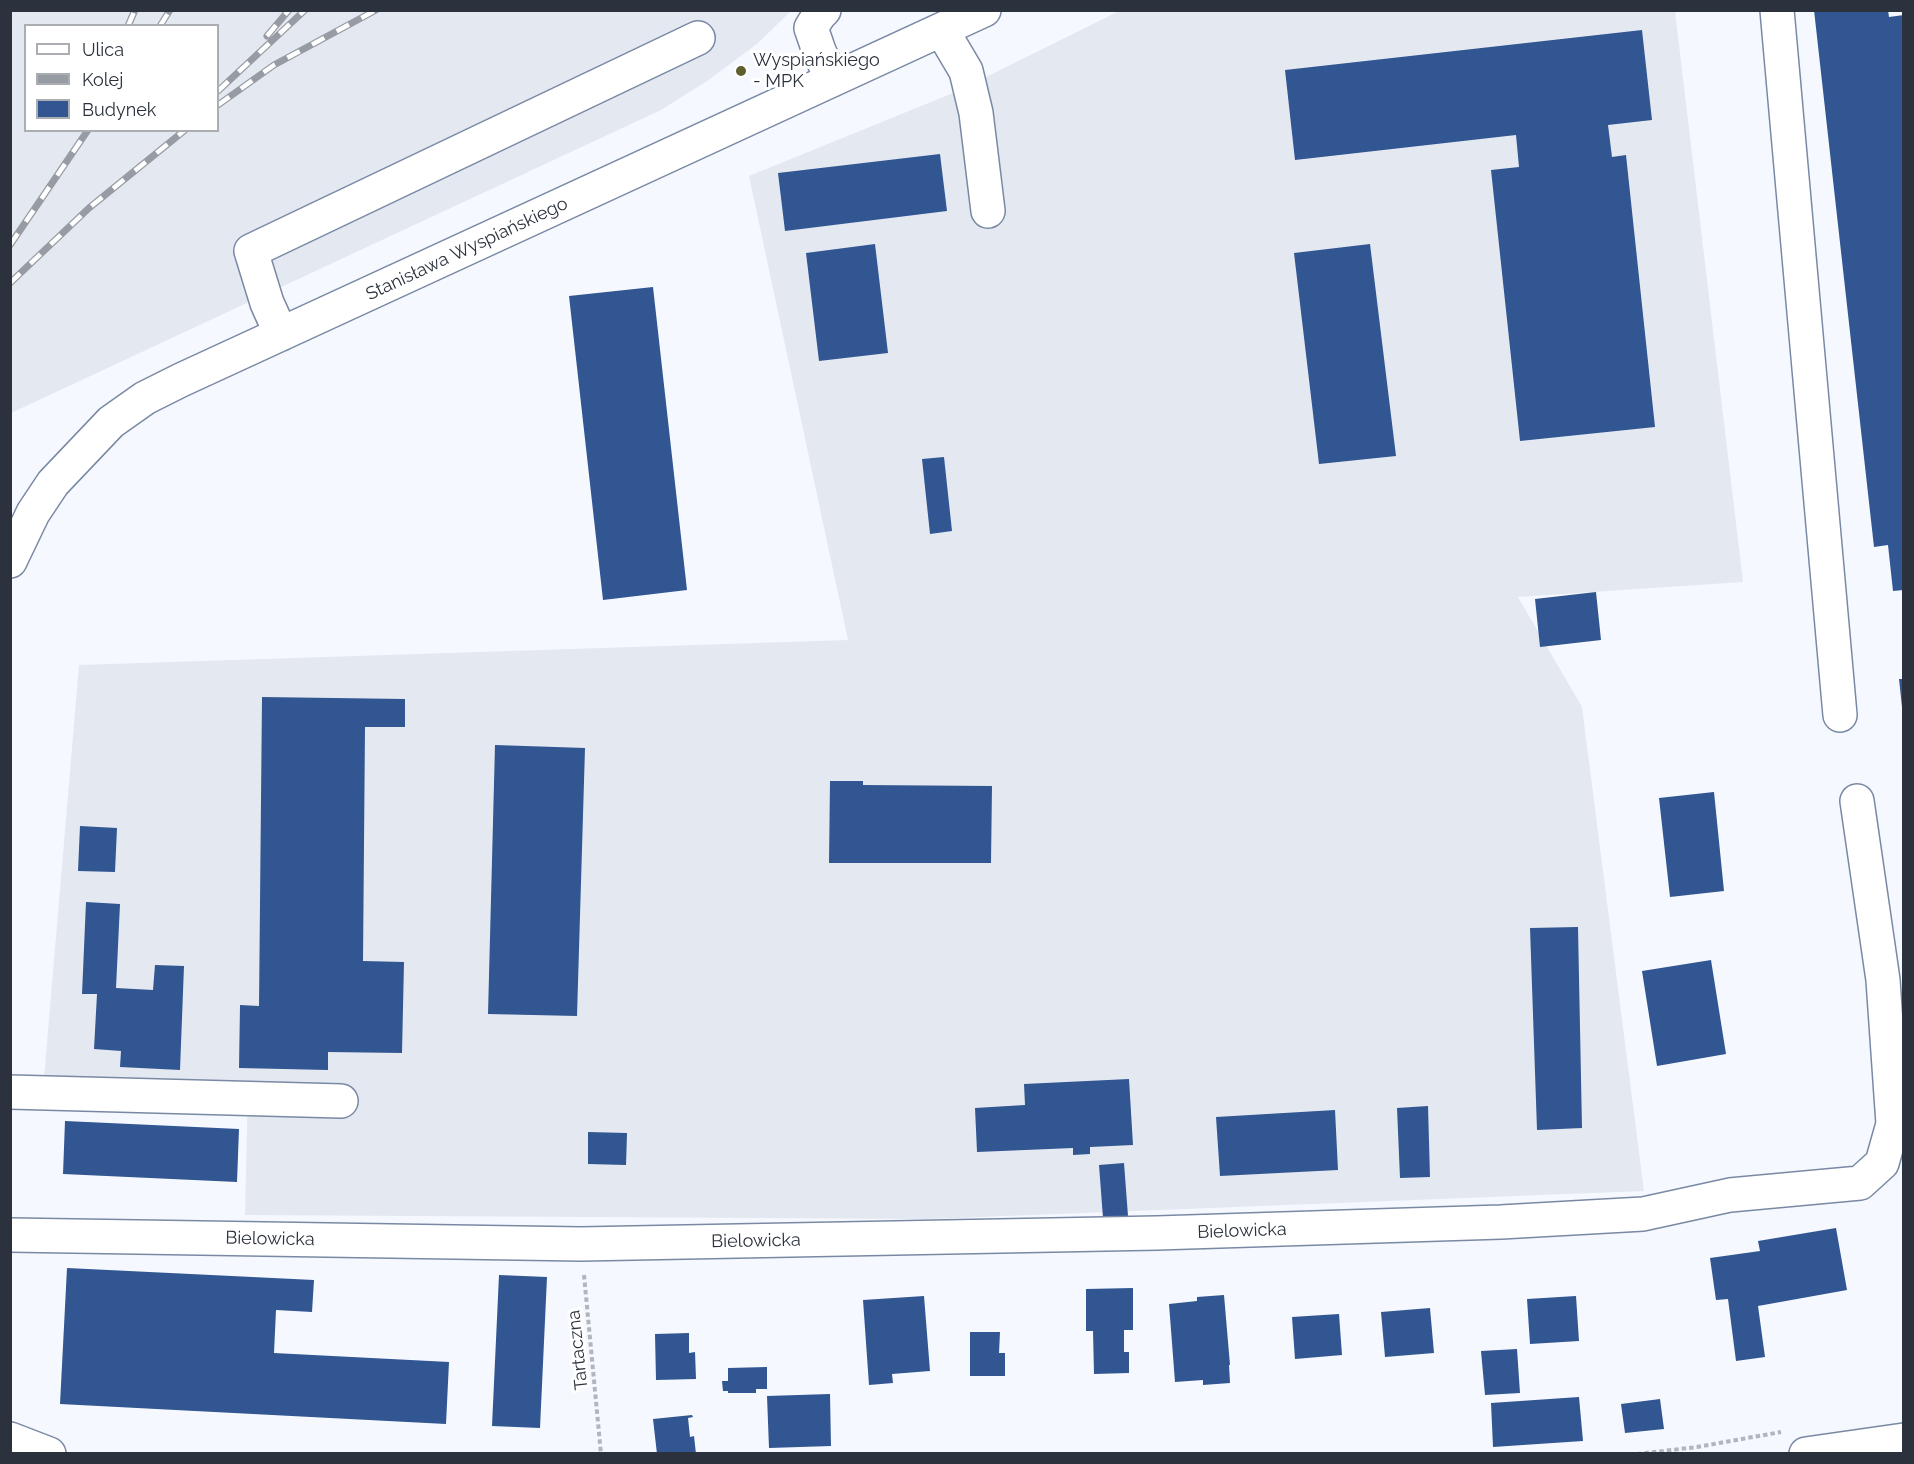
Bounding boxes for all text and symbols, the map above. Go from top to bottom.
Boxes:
legend [24,24,219,132]
text: Ulica [82,39,124,60]
place label: Wyspiańskiego - MPK [753,50,880,92]
marker: Wyspiańskiego - MPK [734,64,748,78]
text: Kolej [82,69,123,90]
text: Budynek [82,99,156,120]
street label: Stanisława Wyspiańskiego [363,193,571,305]
street label: Bielowicka [1197,1219,1287,1243]
street label: Bielowicka [225,1227,315,1251]
street label: Bielowicka [711,1229,801,1253]
street label: Tartaczna [563,1309,593,1391]

